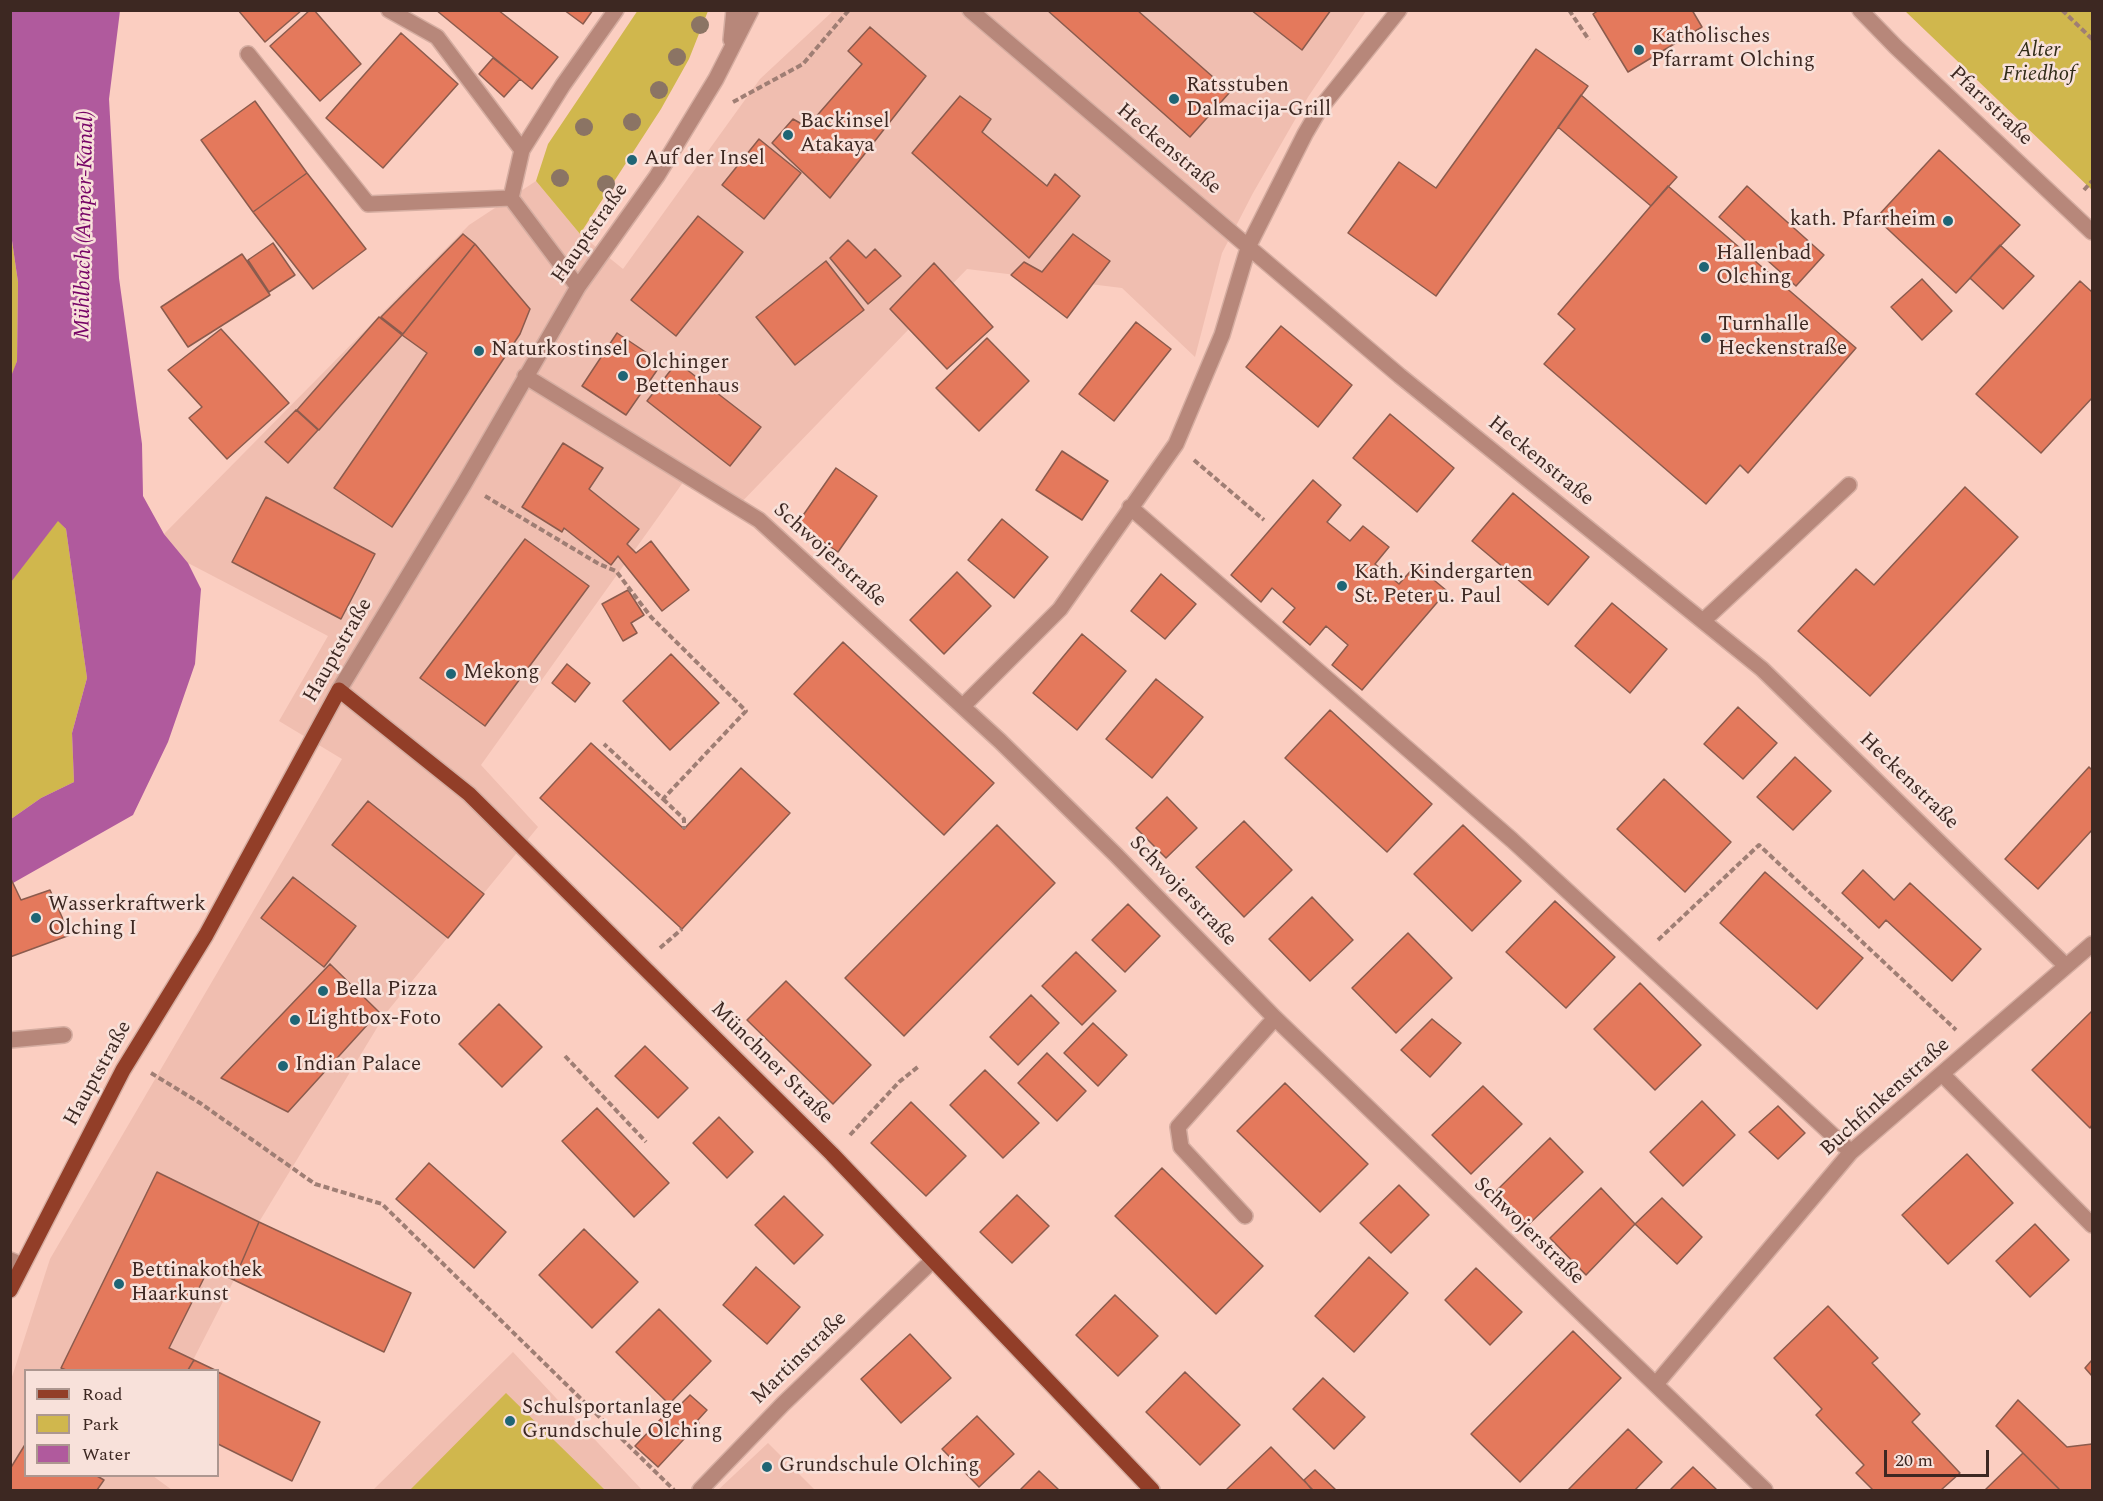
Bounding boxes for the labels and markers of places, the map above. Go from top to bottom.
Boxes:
place label: Katholisches Pfarramt Olching [1651,25,1815,75]
marker: Katholisches Pfarramt Olching [1632,43,1646,57]
place label: Ratsstuben Dalmacija-Grill [1186,74,1331,124]
marker: Ratsstuben Dalmacija-Grill [1167,92,1181,106]
place label: Backinsel Atakaya [800,110,890,160]
marker: Backinsel Atakaya [781,128,795,142]
place label: Auf der Insel [644,147,765,173]
marker: Auf der Insel [625,153,639,167]
place label: kath. Pfarrheim [1790,208,1936,234]
marker: kath. Pfarrheim [1941,214,1955,228]
place label: Hallenbad Olching [1716,242,1812,292]
marker: Hallenbad Olching [1697,260,1711,274]
place label: Turnhalle Heckenstraße [1718,313,1847,363]
marker: Turnhalle Heckenstraße [1699,331,1713,345]
place label: Naturkostinsel [491,338,629,364]
marker: Naturkostinsel [472,344,486,358]
place label: Olchinger Bettenhaus [635,351,740,401]
marker: Olchinger Bettenhaus [616,369,630,383]
place label: Kath. Kindergarten St. Peter u. Paul [1354,561,1533,611]
marker: Kath. Kindergarten St. Peter u. Paul [1335,579,1349,593]
place label: Mekong [463,661,540,687]
marker: Mekong [444,667,458,681]
place label: Wasserkraftwerk Olching I [48,893,206,943]
marker: Wasserkraftwerk Olching I [29,911,43,925]
place label: Bella Pizza [335,978,438,1004]
marker: Bella Pizza [316,984,330,998]
place label: Lightbox-Foto [307,1007,441,1033]
marker: Lightbox-Foto [288,1013,302,1027]
place label: Indian Palace [295,1053,421,1079]
marker: Indian Palace [276,1059,290,1073]
place label: Bettinakothek Haarkunst [131,1259,263,1309]
marker: Bettinakothek Haarkunst [112,1277,126,1291]
place label: Schulsportanlage Grundschule Olching [522,1396,722,1446]
marker: Schulsportanlage Grundschule Olching [503,1414,517,1428]
place label: Grundschule Olching [779,1454,979,1480]
marker: Grundschule Olching [760,1460,774,1474]

